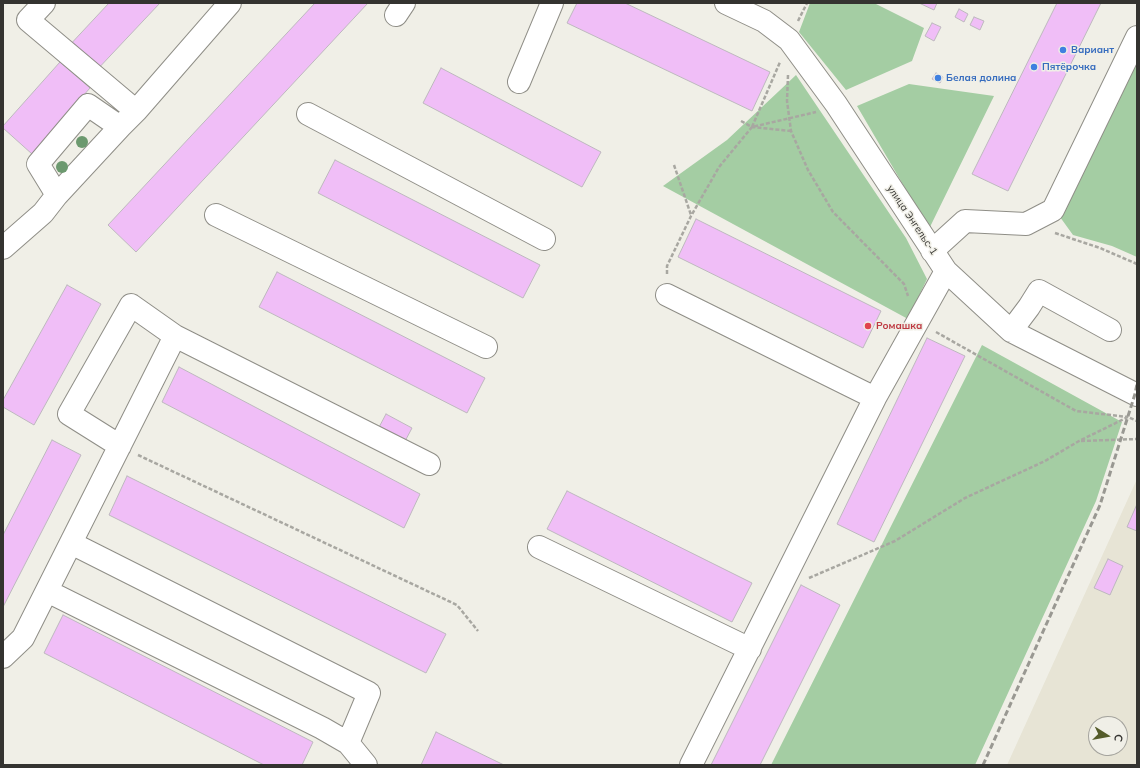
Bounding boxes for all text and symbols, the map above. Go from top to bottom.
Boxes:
place label: Вариант [1071,44,1114,56]
marker: Вариант [1058,45,1068,55]
place label: Пятёрочка [1042,61,1096,73]
marker: Пятёрочка [1029,62,1039,72]
place label: Белая долина [946,72,1016,84]
marker: Белая долина [933,73,943,83]
street label: улица Энгельс-1 [884,183,940,257]
place label: Ромашка [876,320,922,332]
marker: Ромашка [863,321,873,331]
north arrow [1088,716,1128,756]
text: С [1111,733,1126,743]

